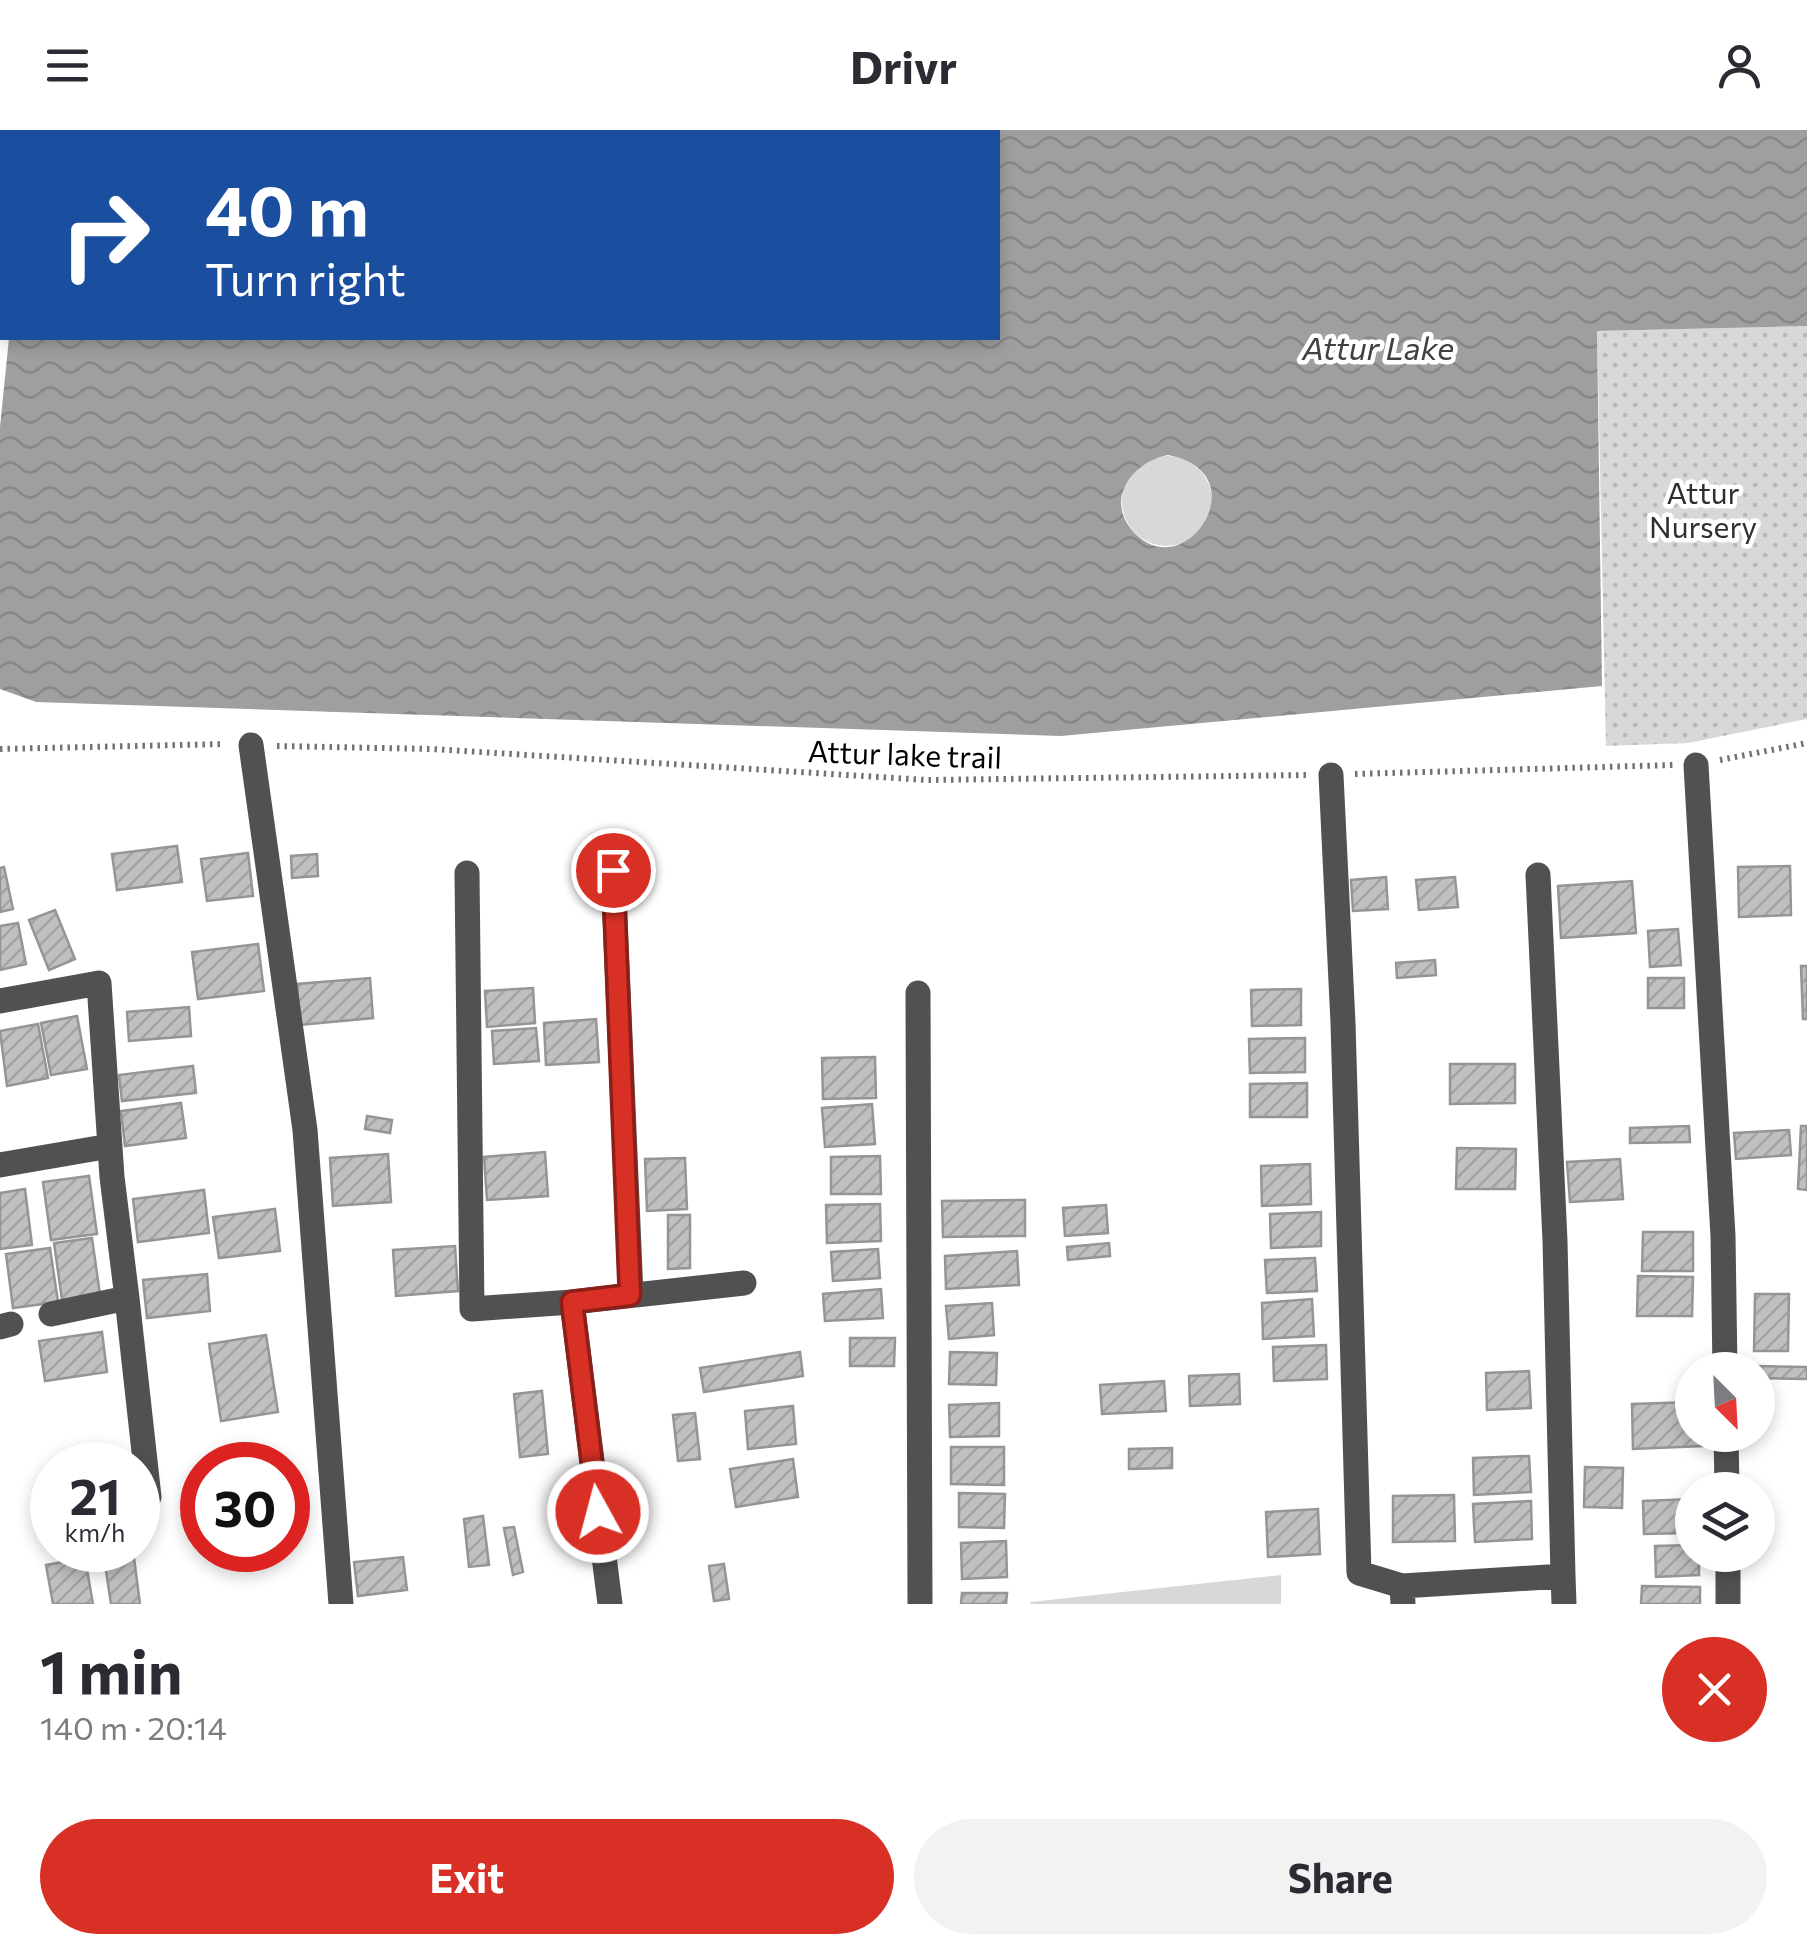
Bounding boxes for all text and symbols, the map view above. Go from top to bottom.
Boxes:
icon: menu [40,38,95,93]
text: Drivr [850,38,957,93]
icon: person [1712,38,1767,93]
text: 40 m [205,165,369,250]
icon: right [40,170,170,300]
text: Turn right [205,250,406,305]
water label: Attur Lake [1301,327,1454,367]
park label: Attur Nursery [1649,473,1757,544]
street label: Attur lake trail [807,731,1003,775]
pin [571,828,656,913]
icon: arrive [586,843,641,898]
north arrow [1675,1352,1775,1452]
map controls [1675,1352,1775,1572]
speed limit sign: 30 [180,1442,310,1572]
position arrow [546,1460,650,1564]
text: 21 [69,1464,121,1525]
button: layers [1675,1472,1775,1572]
text: km/h [65,1517,125,1547]
text: 1 min [40,1633,182,1706]
button: close [1662,1637,1767,1742]
text: 140 m · 20:14 [40,1707,227,1747]
button: Exit [40,1819,894,1934]
button: Share [914,1819,1767,1934]

